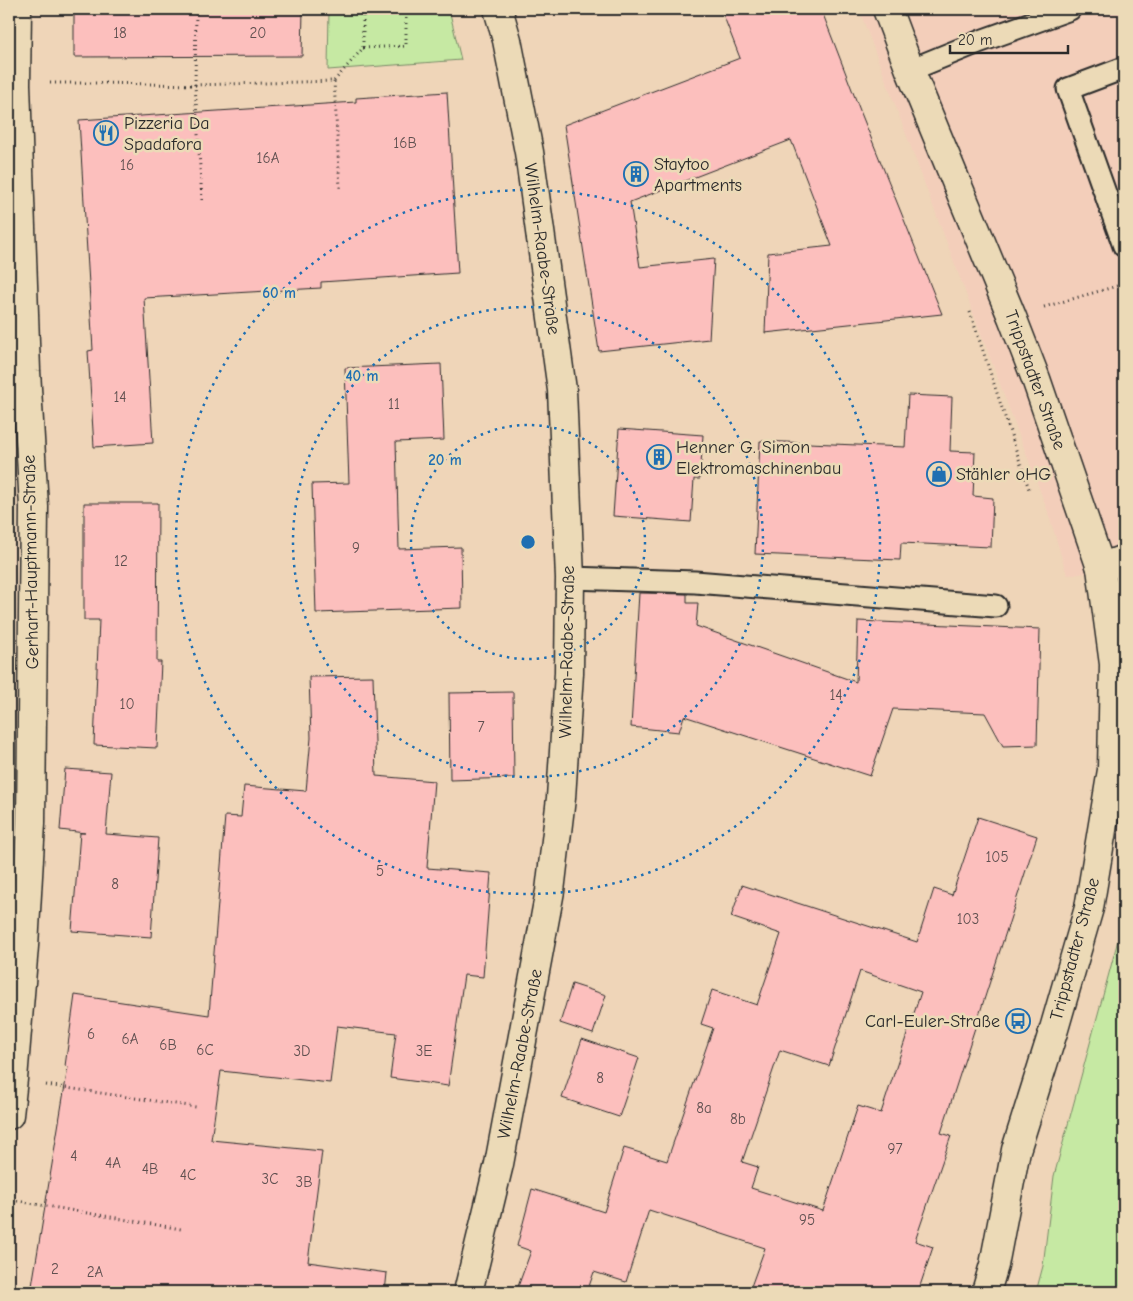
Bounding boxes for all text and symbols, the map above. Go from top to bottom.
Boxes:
scale bar [950,22,1068,54]
house number: 18 [113,24,127,42]
house number: 20 [250,24,266,42]
text: 20 m [958,31,992,49]
place label: Pizzeria Da Spadafora [124,113,210,155]
restaurant icon: Pizzeria Da Spadafora [93,120,119,146]
house number: 16B [393,134,417,152]
house number: 16A [257,149,280,167]
place label: Staytoo Apartments [654,154,742,196]
house number: 16 [120,156,134,174]
building icon: Staytoo Apartments [623,161,649,187]
street label: Wilhelm-Raabe-Straße [520,162,564,336]
text: 60 m [262,284,296,302]
street label: Trippstadter Straße [1000,307,1070,453]
text: 40 m [346,367,379,385]
house number: 14 [113,388,127,406]
house number: 11 [388,395,400,413]
place label: Henner G. Simon Elektromaschinenbau [676,437,841,479]
building icon: Henner G. Simon Elektromaschinenbau [646,444,672,470]
text: 20 m [428,451,462,469]
street label: Gerhart-Hauptmann-Straße [19,455,43,669]
shop icon: Stähler oHG [926,461,952,487]
place label: Stähler oHG [956,464,1051,485]
centre of rings [519,533,537,551]
house number: 9 [352,539,360,557]
house number: 12 [114,552,128,570]
street label: Wilhelm-Raabe-Straße [555,565,579,739]
house number: 14 [829,686,843,704]
house number: 10 [119,695,135,713]
house number: 7 [477,718,485,736]
house number: 105 [985,848,1009,866]
house number: 5 [376,862,384,880]
house number: 8 [111,875,119,893]
street label: Trippstadter Straße [1046,875,1104,1023]
house number: 103 [957,910,979,928]
street label: Wilhelm-Raabe-Straße [493,967,547,1141]
bus stop icon: Carl-Euler-Straße [1005,1008,1031,1034]
place label: Carl-Euler-Straße [865,1011,1000,1032]
house number: 6 [87,1025,95,1043]
house number: 6A [122,1030,139,1048]
house number: 6B [159,1036,177,1054]
house number: 6C [196,1041,214,1059]
house number: 3D [293,1042,311,1060]
house number: 3E [416,1042,432,1060]
house number: 8 [596,1069,604,1087]
house number: 8a [696,1099,712,1117]
house number: 8b [730,1110,746,1128]
house number: 97 [887,1140,903,1158]
house number: 4 [70,1147,78,1165]
house number: 4A [105,1154,121,1172]
house number: 4B [142,1160,158,1178]
house number: 4C [180,1166,196,1184]
house number: 3C [262,1170,278,1188]
house number: 3B [296,1173,312,1191]
house number: 95 [799,1211,815,1229]
house number: 2 [51,1260,59,1278]
house number: 2A [87,1263,104,1281]

